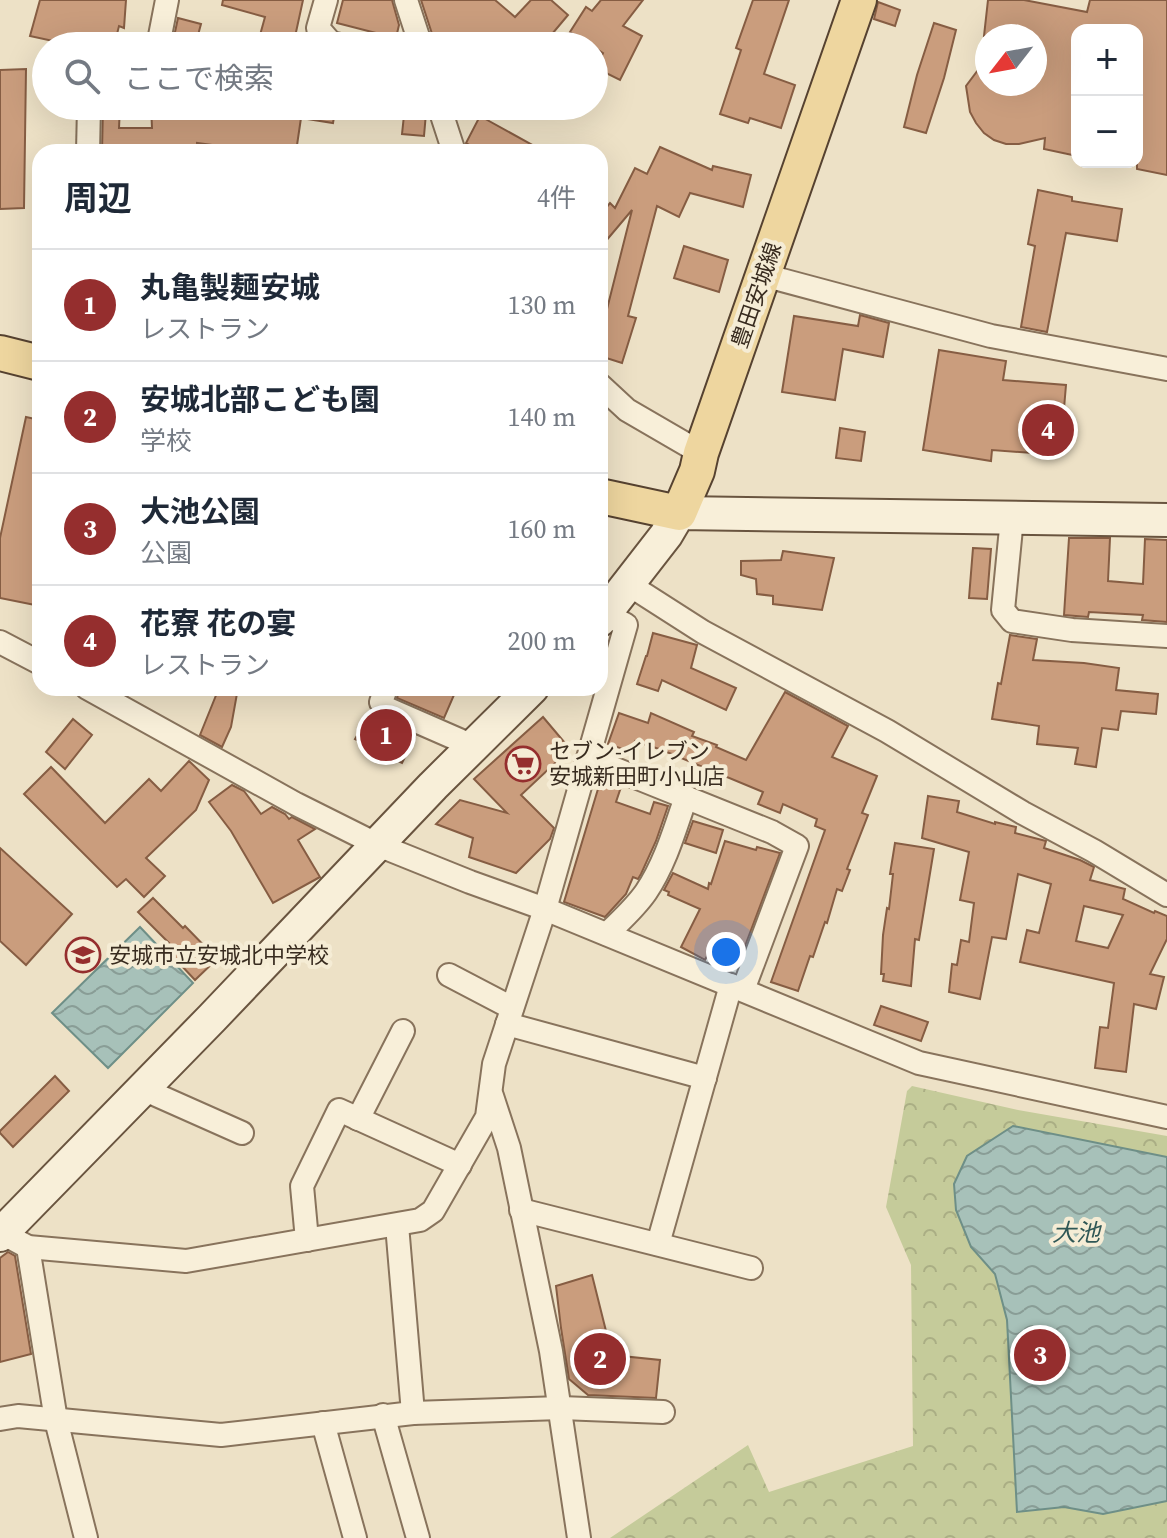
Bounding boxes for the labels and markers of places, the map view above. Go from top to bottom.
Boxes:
pin: 4 [1022,400,1074,460]
pin: 1 [360,705,412,765]
place label: セブン-イレブン 安城新田町小山店 [549,736,725,791]
supermarket icon: セブン-イレブン 安城新田町小山店 [504,745,542,783]
school or university icon: 安城市立安城北中学校 [64,936,102,974]
place label: 安城市立安城北中学校 [109,940,329,970]
pin: 3 [1014,1325,1066,1385]
pin: 2 [574,1329,626,1389]

